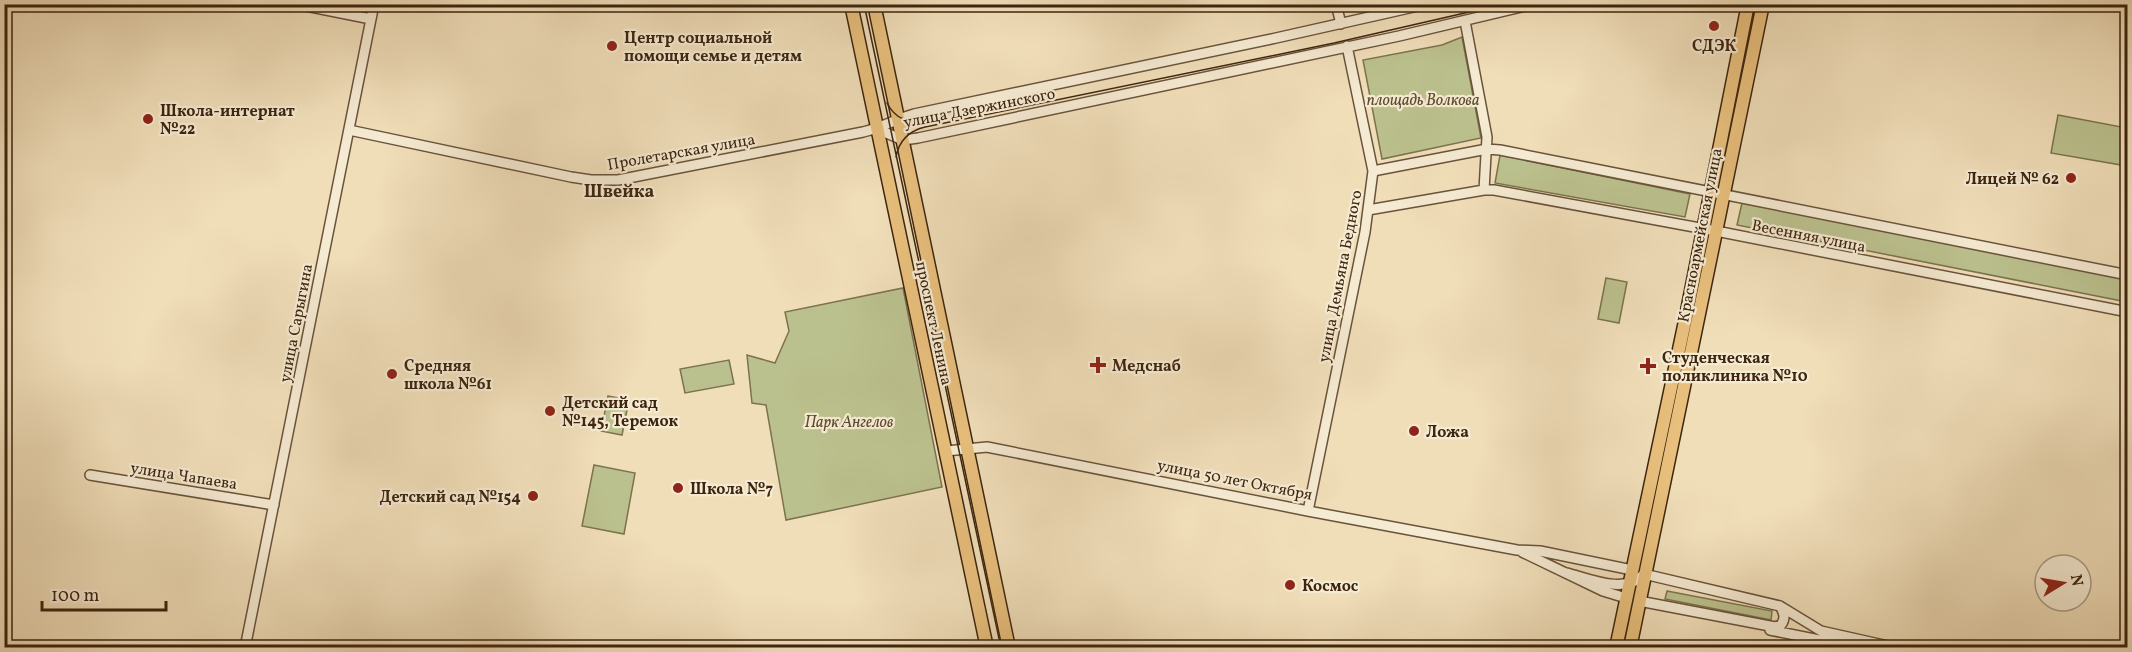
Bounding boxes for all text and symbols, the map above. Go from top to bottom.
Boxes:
marker: СДЭК [1707,19,1721,33]
place label: Центр социальной помощи семье и детям [624,28,802,68]
place label: СДЭК [1692,36,1736,58]
marker: Центр социальной помощи семье и детям [605,39,619,53]
street label: улица Дзержинского [902,83,1057,134]
park label: площадь Волкова [1367,90,1480,112]
place label: Школа-интернат №22 [160,101,295,141]
marker: Школа-интернат №22 [141,112,155,126]
street label: Пролетарская улица [606,129,757,177]
street label: Красноармейская улица [1673,146,1729,325]
place label: Лицей № 62 [1966,169,2059,191]
marker: Лицей № 62 [2064,171,2078,185]
district label: Швейка [584,180,655,205]
street label: улица Демьяна Бедного [1313,188,1368,365]
street label: Весенняя улица [1750,215,1868,259]
street label: проспект Ленина [909,259,957,388]
street label: улица Сарыгина [275,262,319,385]
place label: Студенческая поликлиника №10 [1662,348,1808,388]
place label: Средняя школа №61 [404,356,492,396]
marker: Медснаб [1089,356,1107,374]
place label: Медснаб [1112,356,1181,378]
marker: Студенческая поликлиника №10 [1639,357,1657,375]
marker: Средняя школа №61 [385,367,399,381]
place label: Детский сад №145, Теремок [562,393,679,433]
marker: Детский сад №145, Теремок [543,404,557,418]
park label: Парк Ангелов [805,412,893,434]
place label: Ложа [1426,422,1469,444]
marker: Ложа [1407,424,1421,438]
street label: улица 50 лет Октября [1155,455,1314,507]
street label: улица Чапаева [129,458,239,496]
place label: Школа №7 [690,479,773,501]
marker: Школа №7 [671,481,685,495]
place label: Детский сад №154 [379,487,521,509]
marker: Детский сад №154 [526,489,540,503]
north arrow [2033,553,2093,613]
text: N [2064,573,2088,589]
scale bar [42,574,166,612]
place label: Космос [1302,576,1359,598]
marker: Космос [1283,578,1297,592]
text: 100 m [51,584,100,609]

